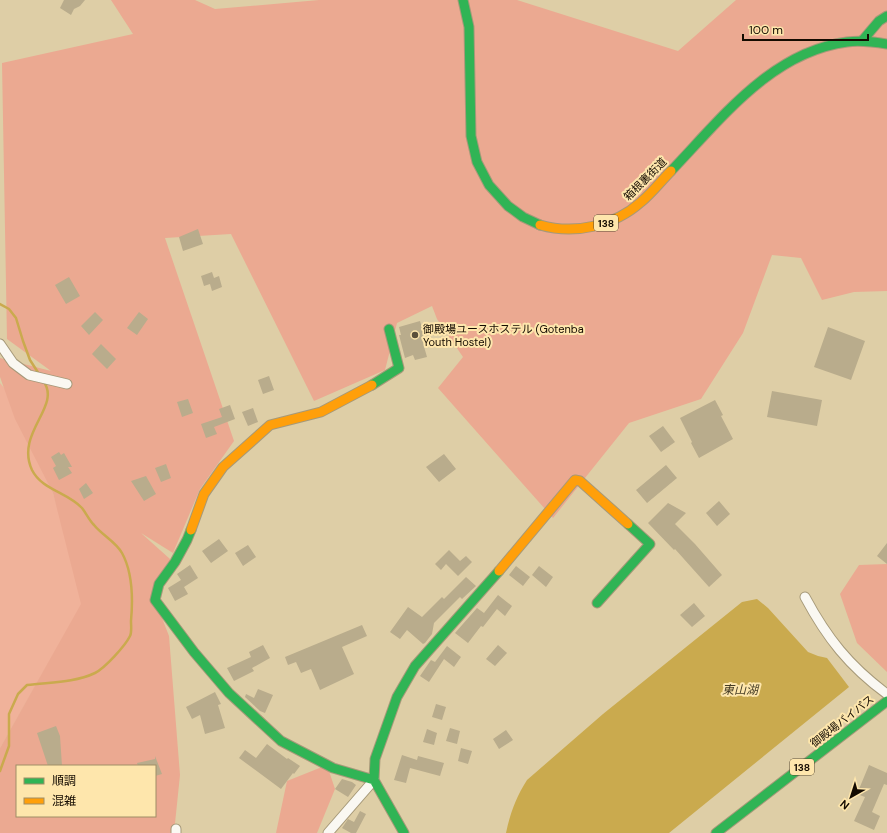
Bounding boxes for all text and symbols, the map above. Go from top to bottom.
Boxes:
scale bar [743,16,868,42]
text: 100 m [749,22,783,38]
street label: 箱根裏街道 [621,155,669,203]
road number: 138 [594,215,618,231]
place label: 御殿場ユースホステル (Gotenba Youth Hostel) [422,322,584,349]
marker: 御殿場ユースホステル (Gotenba Youth Hostel) [410,330,420,340]
water label: 東山湖 [722,682,760,698]
street label: 御殿場バイパス [807,692,877,751]
road number: 138 [790,759,814,775]
legend [16,765,156,817]
text: 順調 [52,773,76,789]
north arrow [831,777,871,817]
text: 混雑 [52,793,76,809]
text: N [837,797,852,813]

